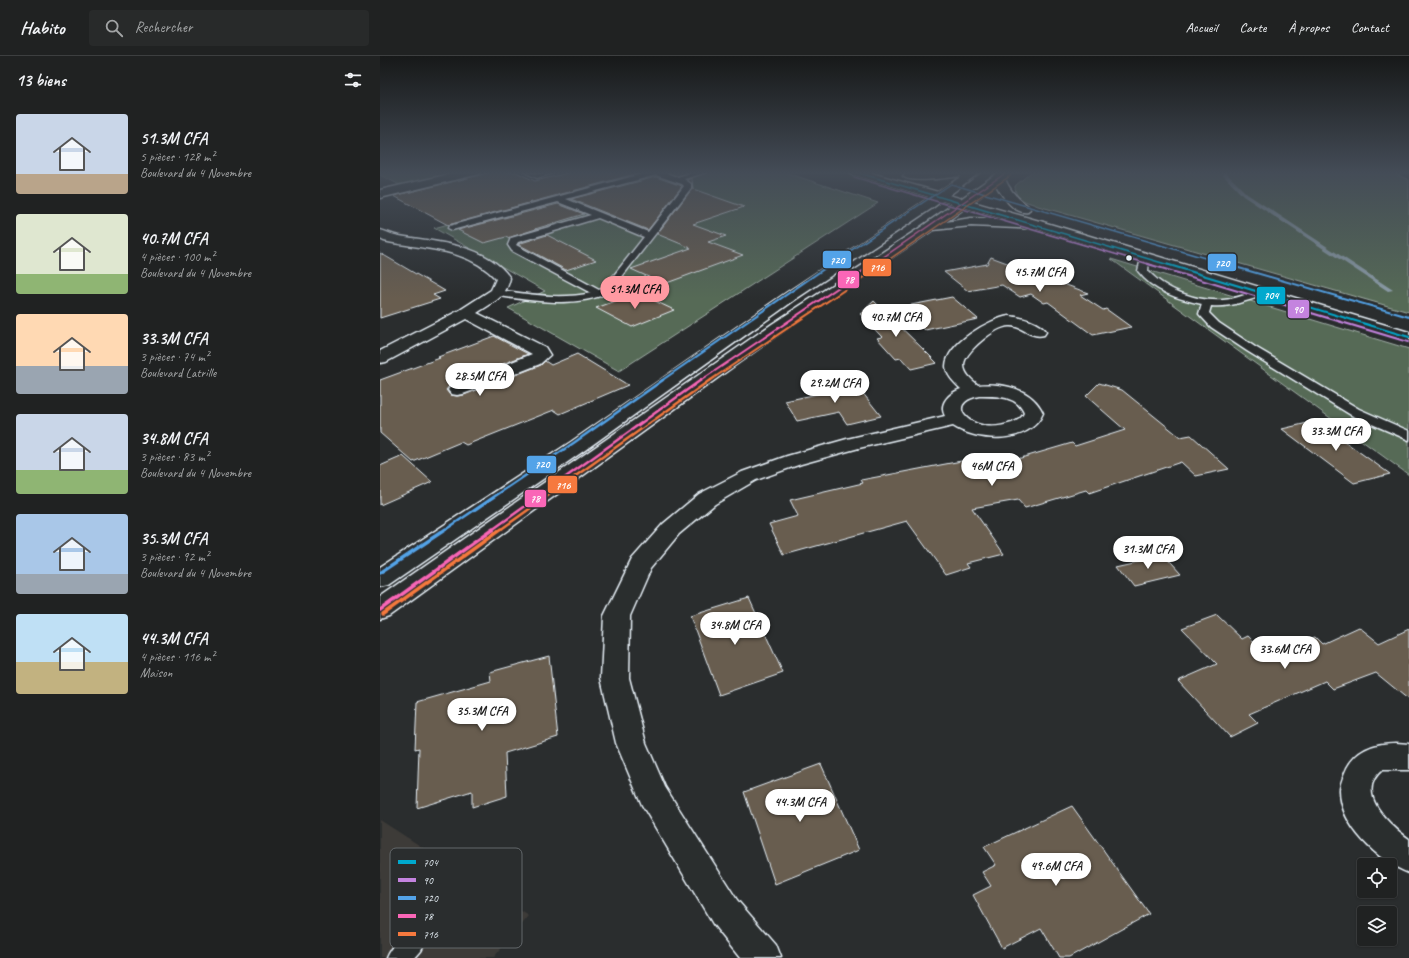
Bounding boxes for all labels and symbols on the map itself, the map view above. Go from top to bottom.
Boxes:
line badge: 720 [822,250,852,269]
text: 720 [830,253,845,267]
unlabelled marker [1124,253,1134,263]
line badge: 720 [1207,253,1237,272]
text: 720 [1215,256,1230,270]
line badge: 716 [862,258,892,277]
pin: 45.7M CFA [994,259,1086,293]
text: 716 [869,260,885,274]
line badge: 78 [837,270,860,289]
text: 78 [844,272,856,286]
pin: 51.3M CFA [589,276,681,310]
line badge: 704 [1256,286,1286,305]
text: 704 [1264,288,1280,302]
line badge: 90 [1287,299,1310,319]
text: 90 [1293,302,1304,316]
pin: 40.7M CFA [850,304,942,338]
pin: 28.5M CFA [434,363,526,397]
pin: 29.2M CFA [789,370,881,404]
pin: 33.3M CFA [1290,418,1382,452]
pin: 46M CFA [955,453,1029,487]
line badge: 720 [526,455,557,474]
text: 720 [535,457,550,471]
line badge: 716 [547,475,578,494]
text: 716 [555,478,571,492]
line badge: 78 [524,489,547,508]
text: 78 [530,491,542,505]
pin: 31.3M CFA [1102,536,1194,570]
pin: 34.8M CFA [689,612,781,646]
pin: 33.6M CFA [1239,636,1331,670]
pin: 35.3M CFA [436,698,528,732]
pin: 44.3M CFA [754,789,846,823]
legend [390,848,522,948]
pin: 49.6M CFA [1010,853,1102,887]
text: 704 [423,855,439,869]
text: 90 [423,873,434,887]
text: 720 [423,891,439,905]
text: 78 [423,909,434,923]
text: 716 [423,927,439,941]

